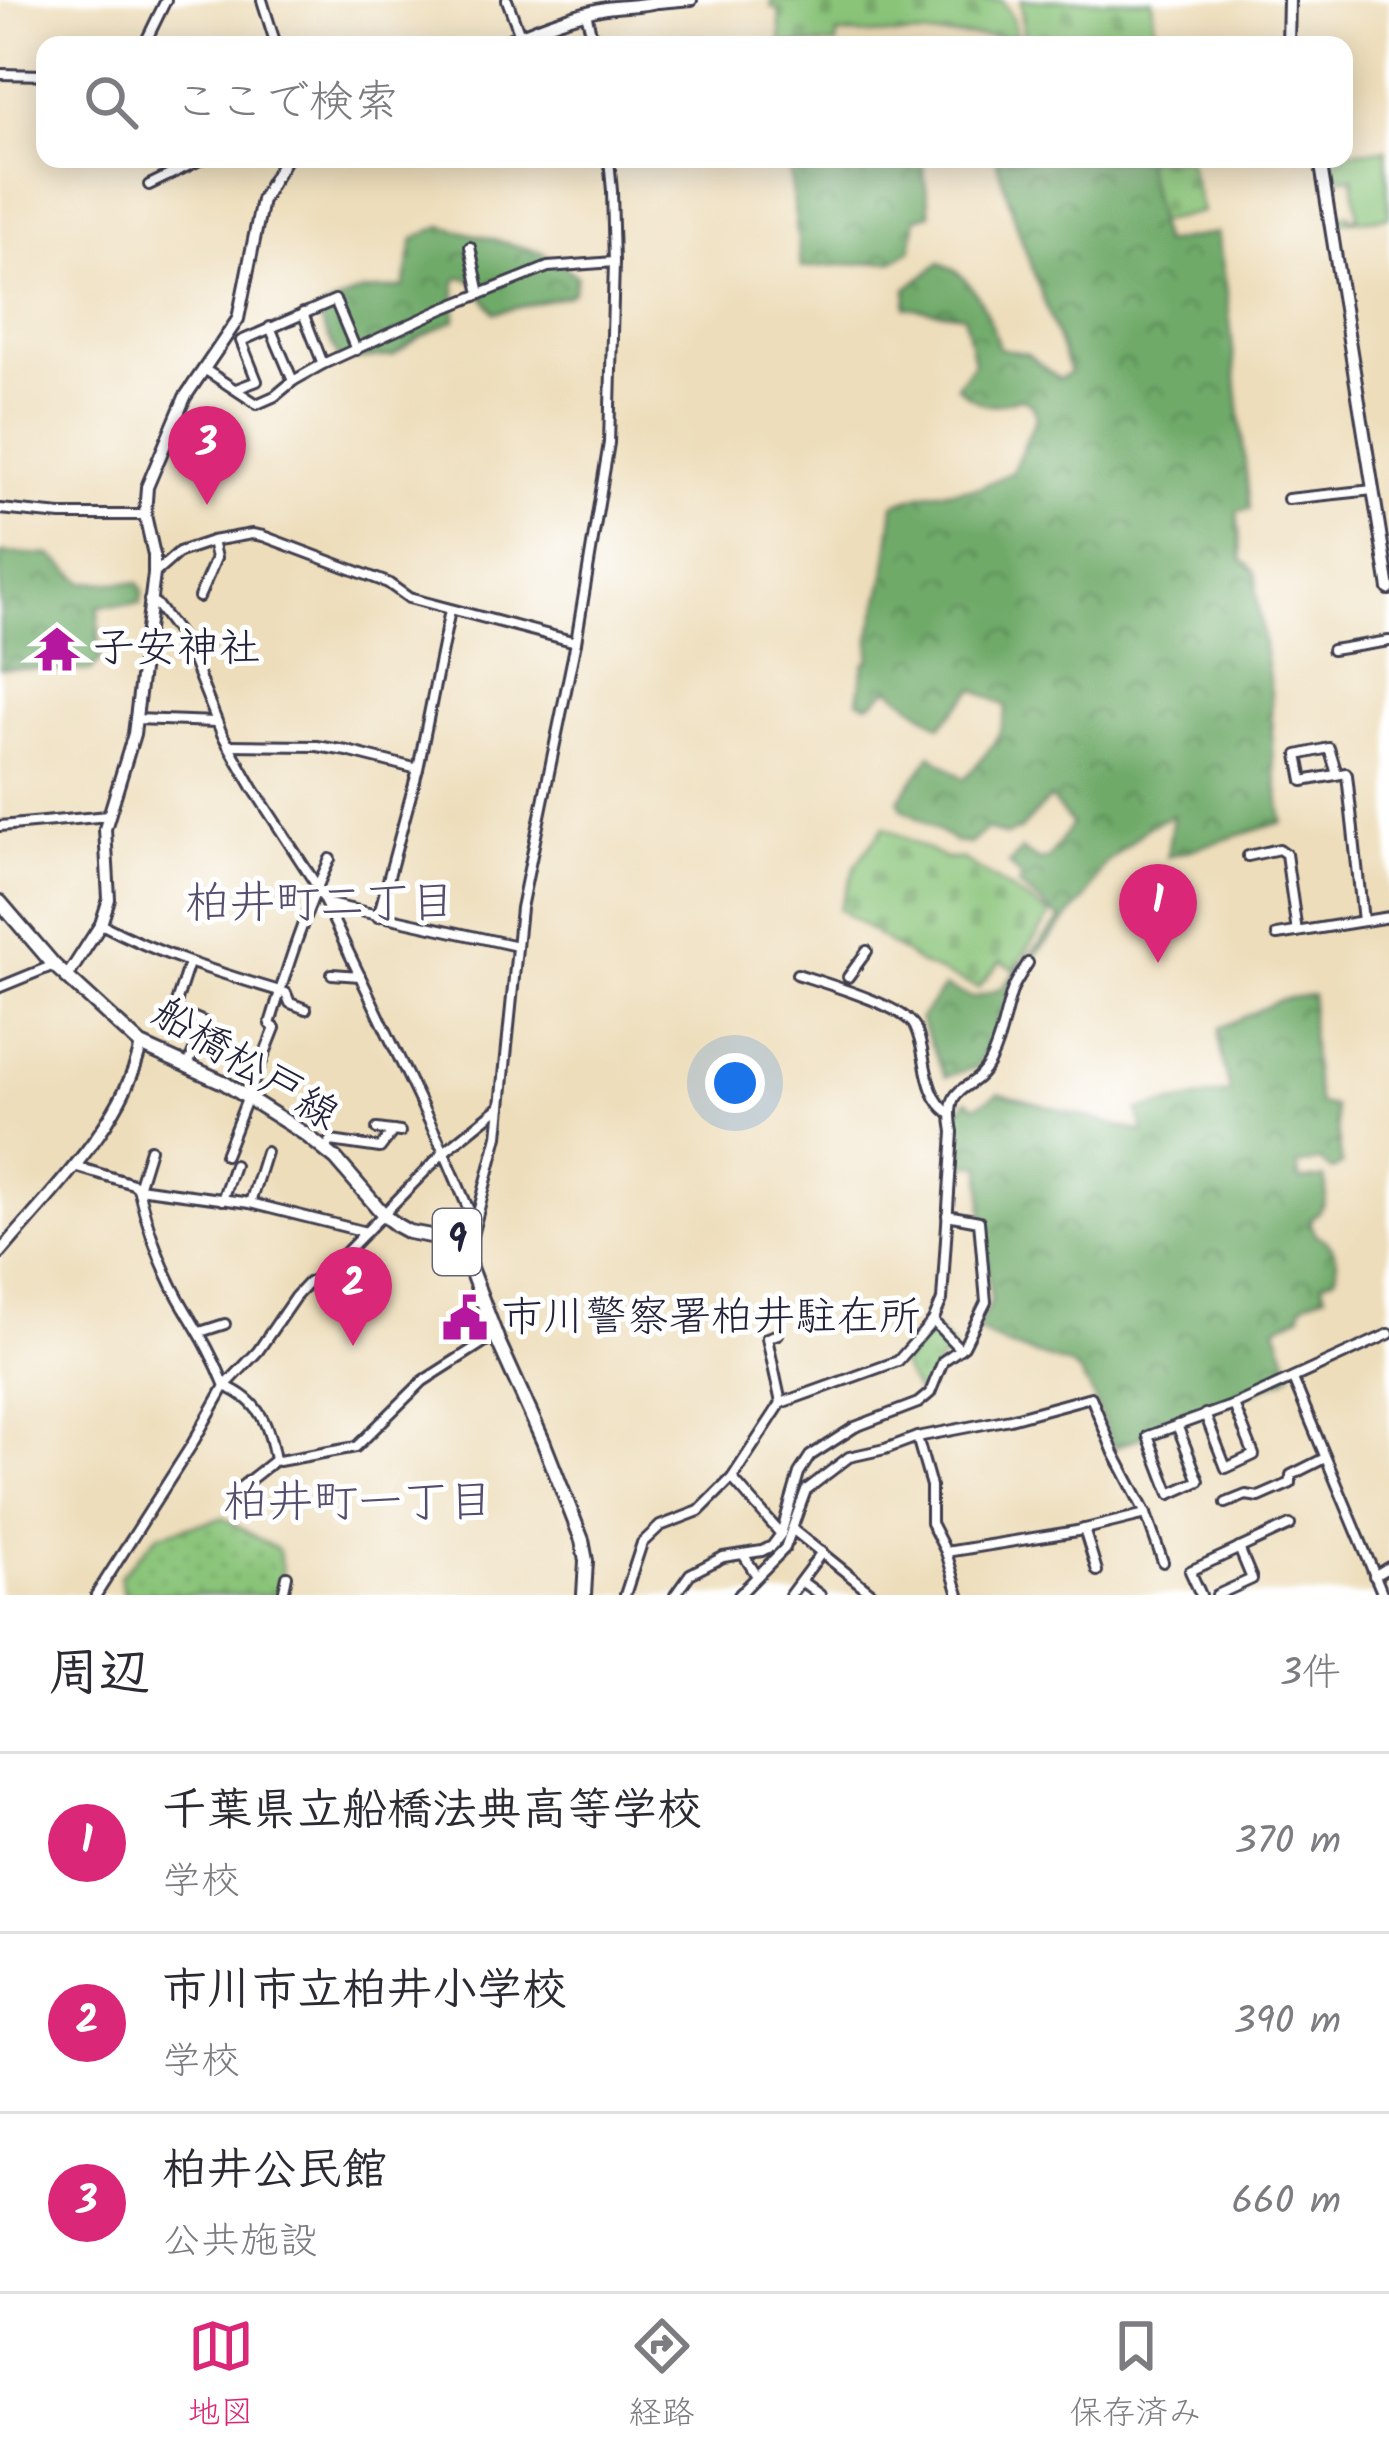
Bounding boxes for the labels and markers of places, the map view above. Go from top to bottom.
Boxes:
pin: 3 [168,406,246,505]
place label: 子安神社 [93,616,261,683]
temple icon: 子安神社 [32,624,82,674]
pin: 1 [1119,864,1197,963]
pin: 2 [314,1247,392,1346]
place label: 市川警察署柏井駐在所 [501,1285,921,1352]
public building icon: 市川警察署柏井駐在所 [440,1293,490,1343]

